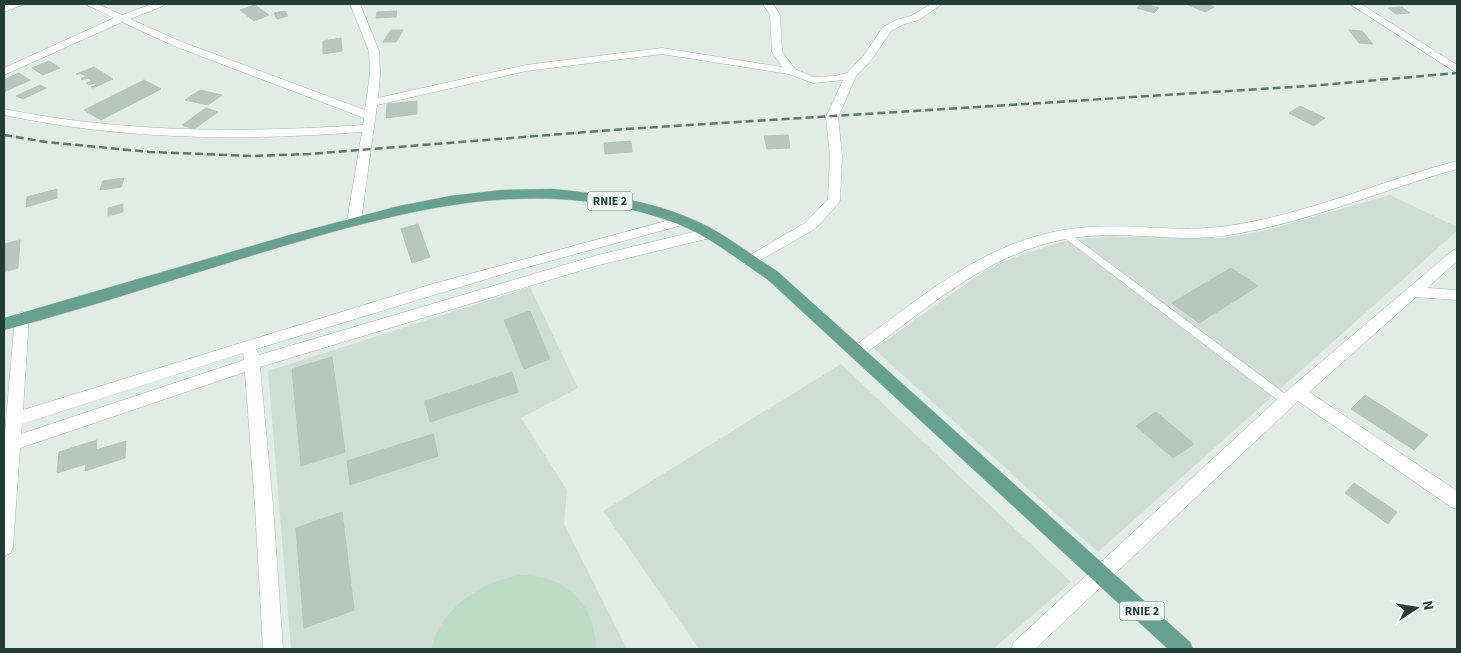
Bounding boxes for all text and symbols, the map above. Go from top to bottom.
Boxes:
road number: RNIE 2 [588,192,632,210]
north arrow [1391,583,1441,633]
text: N [1417,599,1438,612]
road number: RNIE 2 [1120,602,1164,620]

